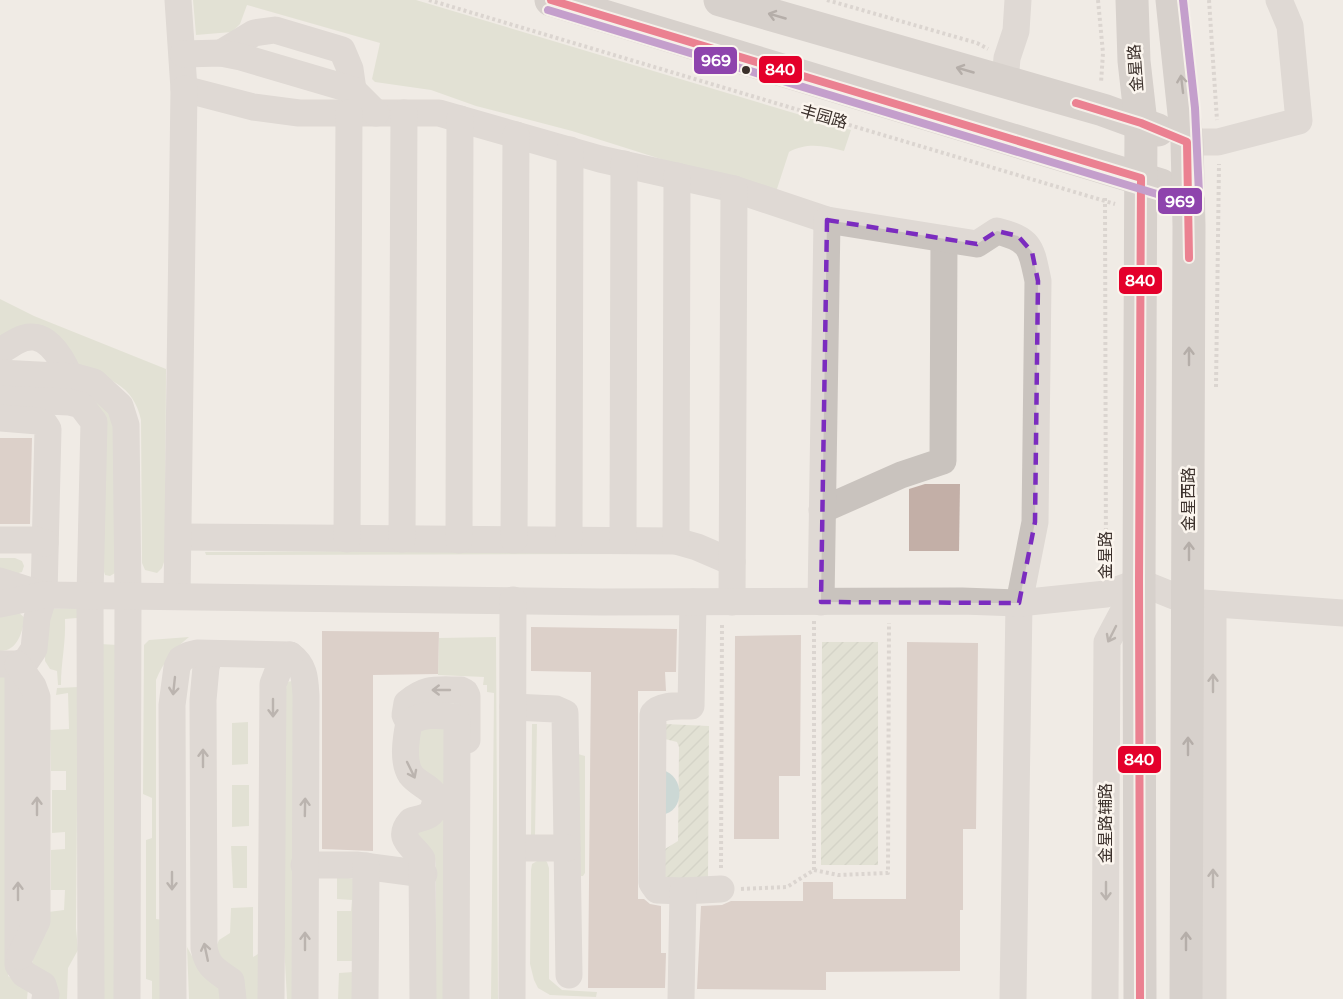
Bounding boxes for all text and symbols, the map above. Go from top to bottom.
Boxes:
one-way arrow [768,10,787,21]
street label: 金星路 [1124,43,1148,93]
line badge: 969 [693,46,738,75]
text: 969 [701,51,731,71]
line badge: 840 [758,55,803,84]
text: 840 [765,60,795,80]
unlabelled marker [740,64,752,76]
one-way arrow [956,64,975,75]
one-way arrow [1176,74,1187,94]
street label: 丰园路 [798,101,850,133]
line badge: 969 [1157,187,1203,215]
text: 969 [1165,192,1195,212]
line badge: 840 [1118,266,1163,295]
text: 840 [1125,271,1155,291]
one-way arrow [1183,346,1195,366]
street label: 金星西路 [1179,467,1199,531]
street label: 金星路 [1096,531,1116,579]
one-way arrow [1183,541,1195,561]
one-way arrow [1106,625,1118,642]
one-way arrow [1207,673,1219,693]
one-way arrow [168,676,179,696]
one-way arrow [432,684,452,696]
one-way arrow [267,698,279,718]
one-way arrow [1182,736,1194,756]
line badge: 840 [1117,745,1162,774]
one-way arrow [197,748,209,768]
text: 840 [1124,750,1154,770]
one-way arrow [406,761,418,779]
street label: 金星路辅路 [1096,783,1116,863]
one-way arrow [31,797,43,817]
one-way arrow [299,797,311,817]
one-way arrow [1207,868,1219,888]
one-way arrow [166,871,178,891]
one-way arrow [1100,880,1112,900]
one-way arrow [12,882,24,902]
one-way arrow [299,931,311,951]
one-way arrow [1180,931,1192,951]
one-way arrow [200,943,211,962]

